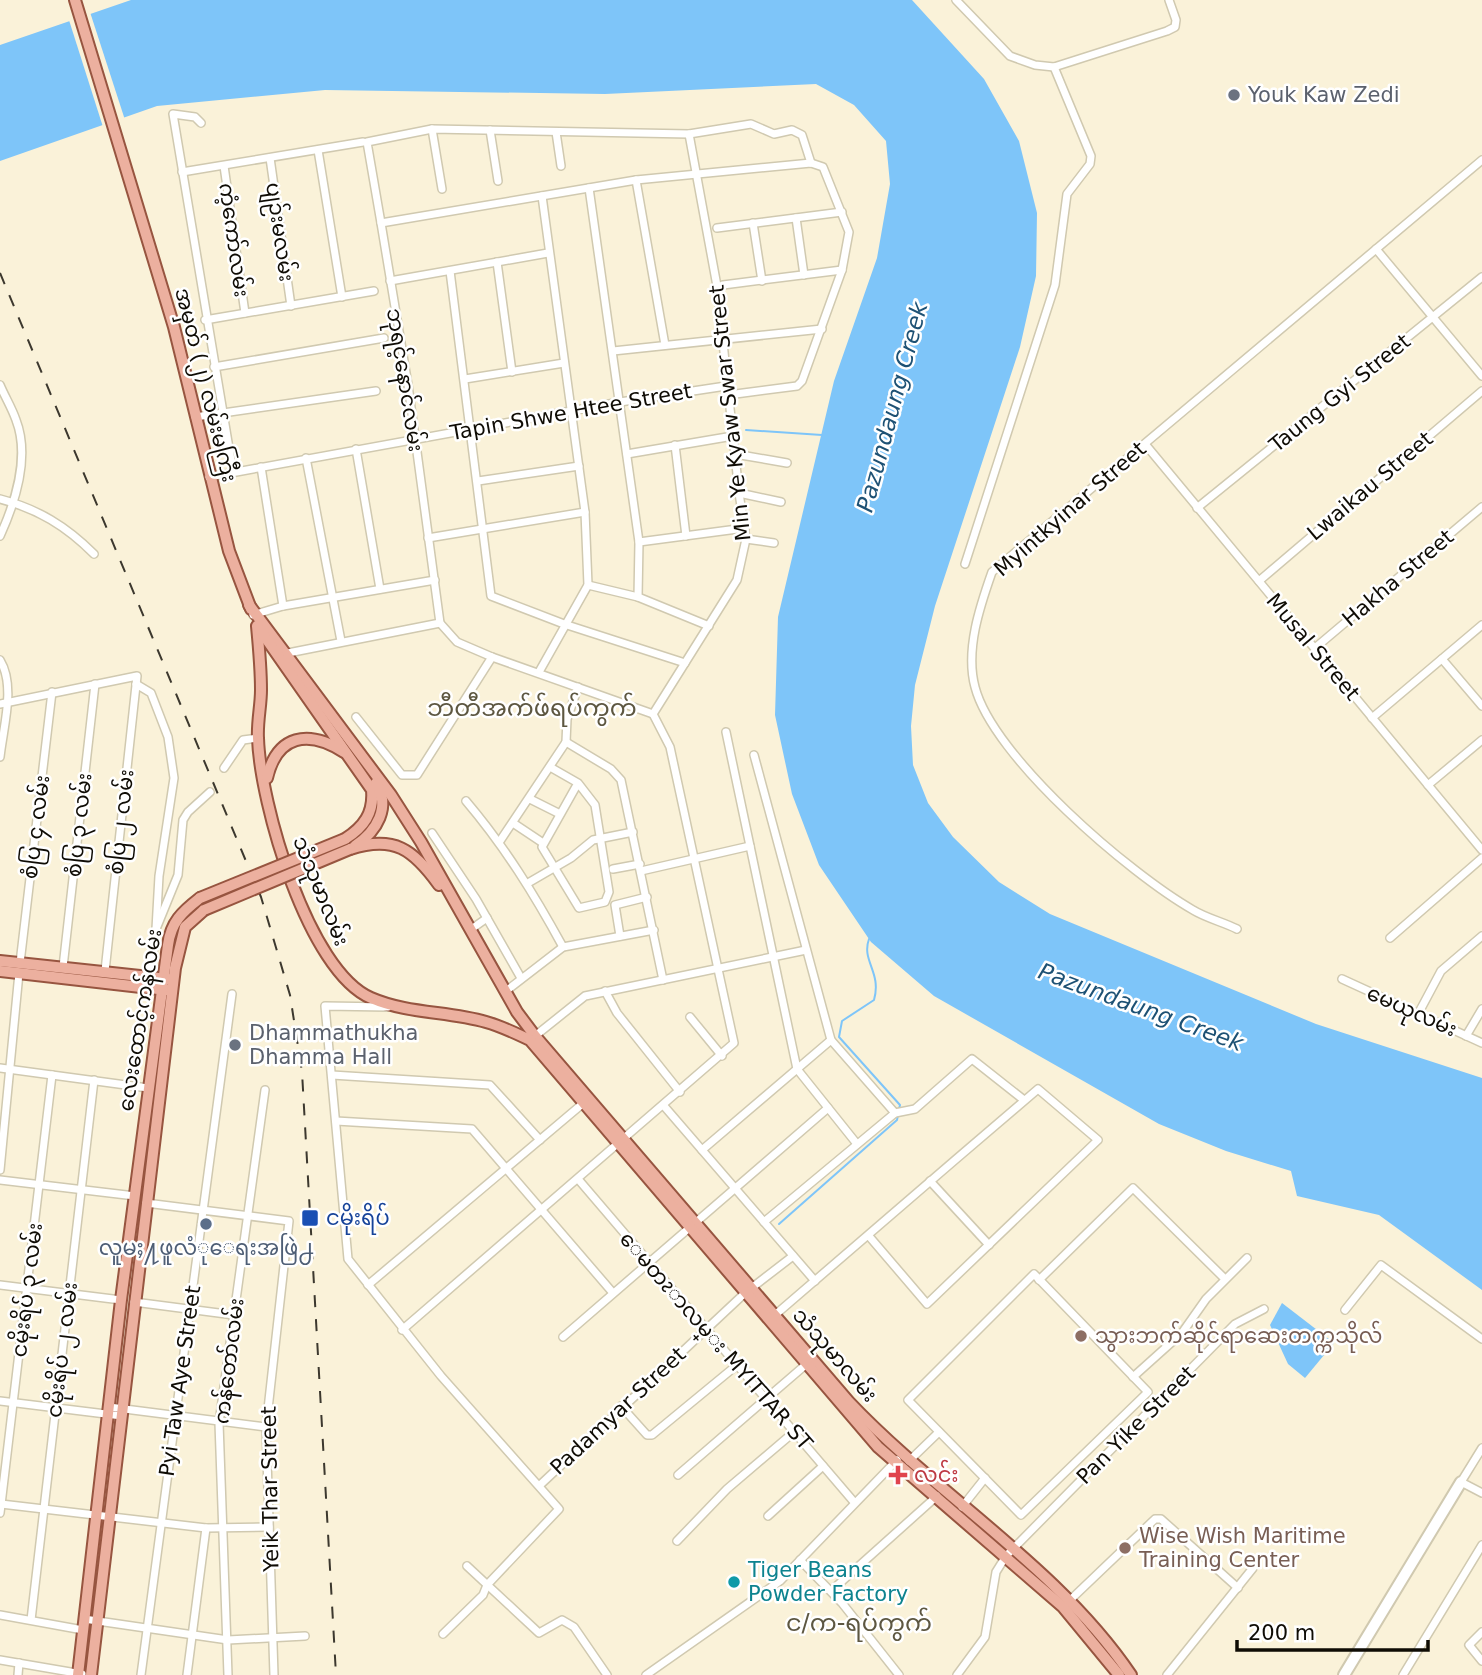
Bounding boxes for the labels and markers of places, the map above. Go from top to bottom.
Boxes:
place label: Youk Kaw Zedi [1247,83,1400,107]
marker: Youk Kaw Zedi [1226,87,1242,103]
place label: Dhammathukha Dhamma Hall [249,1021,418,1069]
marker: Dhammathukha Dhamma Hall [227,1037,243,1053]
place label: ငမိုးရိပ် [326,1202,390,1235]
marker: ငမိုးရိပ် [300,1208,320,1228]
marker: လူမႈ႔ဖူလံုေရးအဖြဲ႕ [198,1216,214,1232]
place label: လူမႈ႔ဖူလံုေရးအဖြဲ႕ [99,1233,313,1266]
place label: သွားဘက်‌ဆိုင်ရာဆေးတက္ကသိုလ် [1095,1320,1382,1353]
marker: သွားဘက်‌ဆိုင်ရာဆေးတက္ကသိုလ် [1073,1328,1089,1344]
place label: လင်း [914,1459,959,1487]
marker: လင်း [888,1465,908,1485]
place label: Wise Wish Maritime Training Center [1138,1524,1346,1572]
marker: Wise Wish Maritime Training Center [1117,1540,1133,1556]
place label: Tiger Beans Powder Factory [747,1558,908,1606]
marker: Tiger Beans Powder Factory [726,1574,742,1590]

